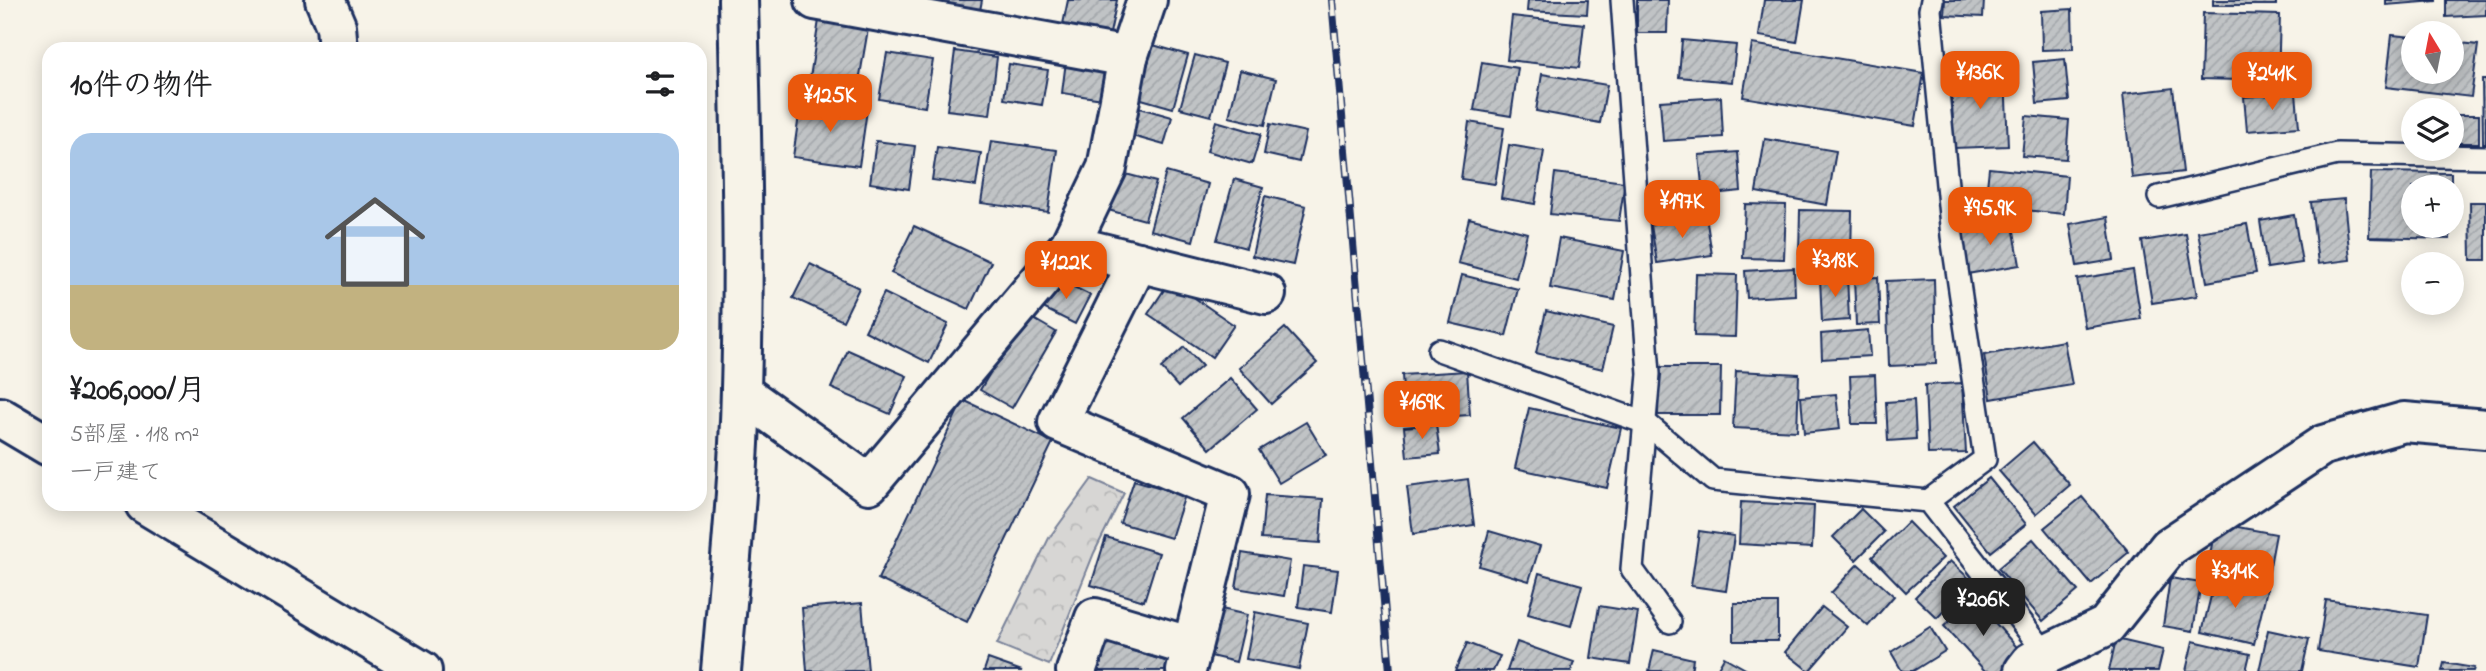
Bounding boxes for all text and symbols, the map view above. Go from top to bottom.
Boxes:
north arrow [2401,21,2464,84]
map controls [2401,21,2464,315]
pin: ¥136K [1931,52,2029,111]
pin: ¥241K [2223,52,2321,112]
text: ¥136K [1956,57,2004,90]
text: ¥241K [2248,58,2296,91]
text: 10件の物件 [70,65,213,109]
icon: filters [641,65,679,103]
pin: ¥125K [781,74,879,134]
text: ¥125K [804,80,856,113]
button: layers [2401,98,2464,161]
button: + [2401,175,2464,238]
icon: home [312,179,438,305]
pin: ¥197K [1633,180,1731,240]
text: ¥197K [1660,186,1704,219]
pin: ¥95.9K [1933,188,2047,247]
text: ¥95.9K [1964,193,2016,226]
pin: ¥318K [1786,240,1884,299]
pin: ¥122K [1017,242,1115,301]
text: ¥318K [1812,245,1858,278]
text: ¥122K [1041,247,1091,280]
button: − [2401,252,2464,315]
text: ¥206,000/月 [70,370,206,414]
pin: ¥169K [1373,382,1471,441]
text: ¥169K [1400,387,1444,420]
text: 5部屋 · 118 m² [70,419,199,452]
text: 一戸建て [70,457,162,490]
pin: ¥314K [2186,550,2284,610]
text: ¥314K [2212,556,2258,589]
pin: ¥206K [1934,578,2032,638]
text: ¥206K [1957,584,2009,617]

